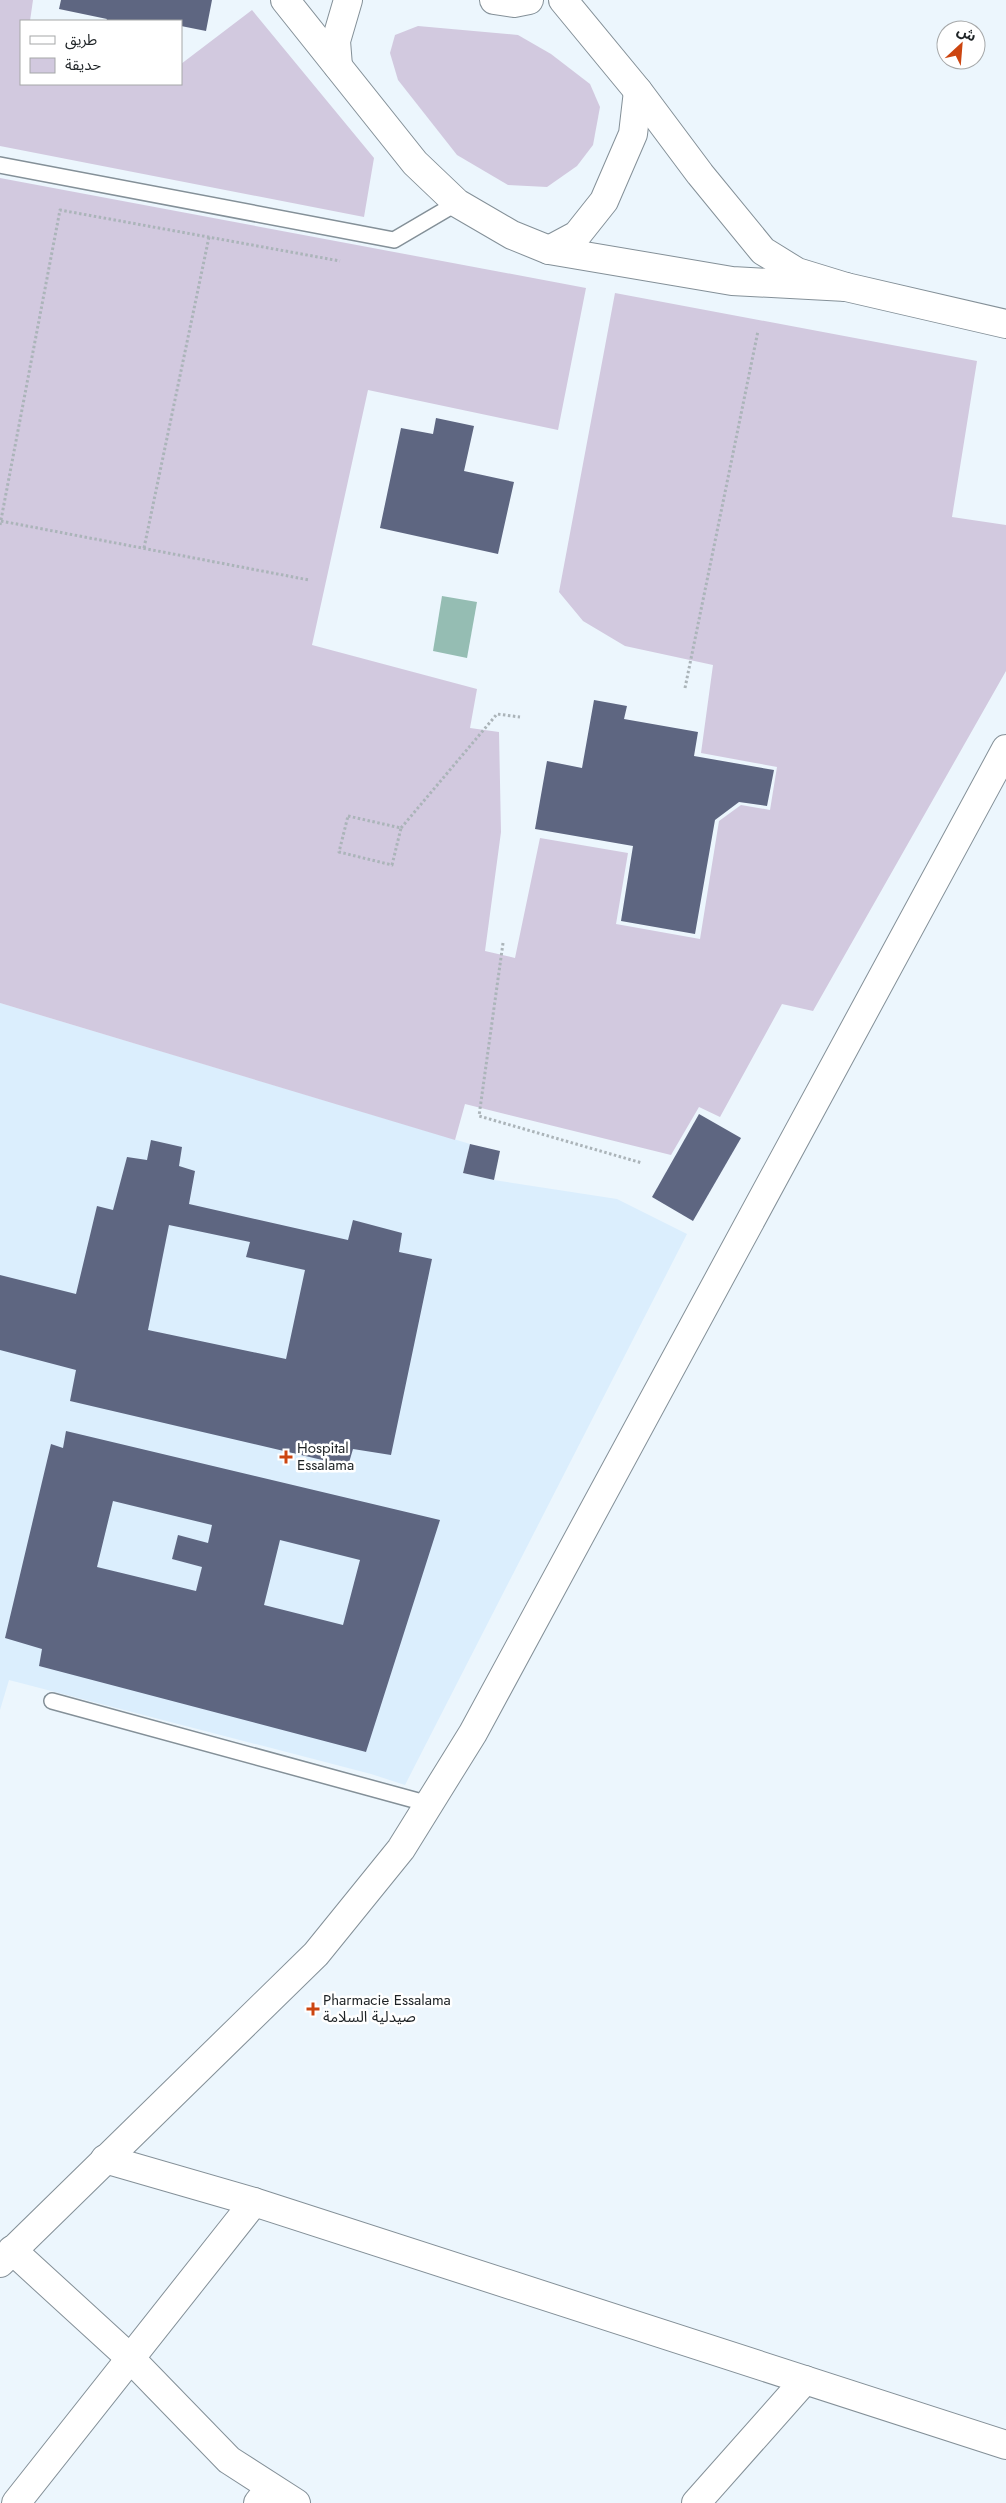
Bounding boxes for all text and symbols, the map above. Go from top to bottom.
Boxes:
legend [20,20,182,85]
north arrow [936,20,986,70]
text: ش [954,20,980,47]
text: طريق [65,29,97,51]
text: حديقة [65,54,101,76]
place label: Hospital Essalama [297,1437,354,1476]
marker: Hospital Essalama [279,1450,293,1464]
place label: Pharmacie Essalama صيدلية السلامة [323,1989,451,2028]
marker: Pharmacie Essalama صيدلية السلامة [307,2003,319,2015]

